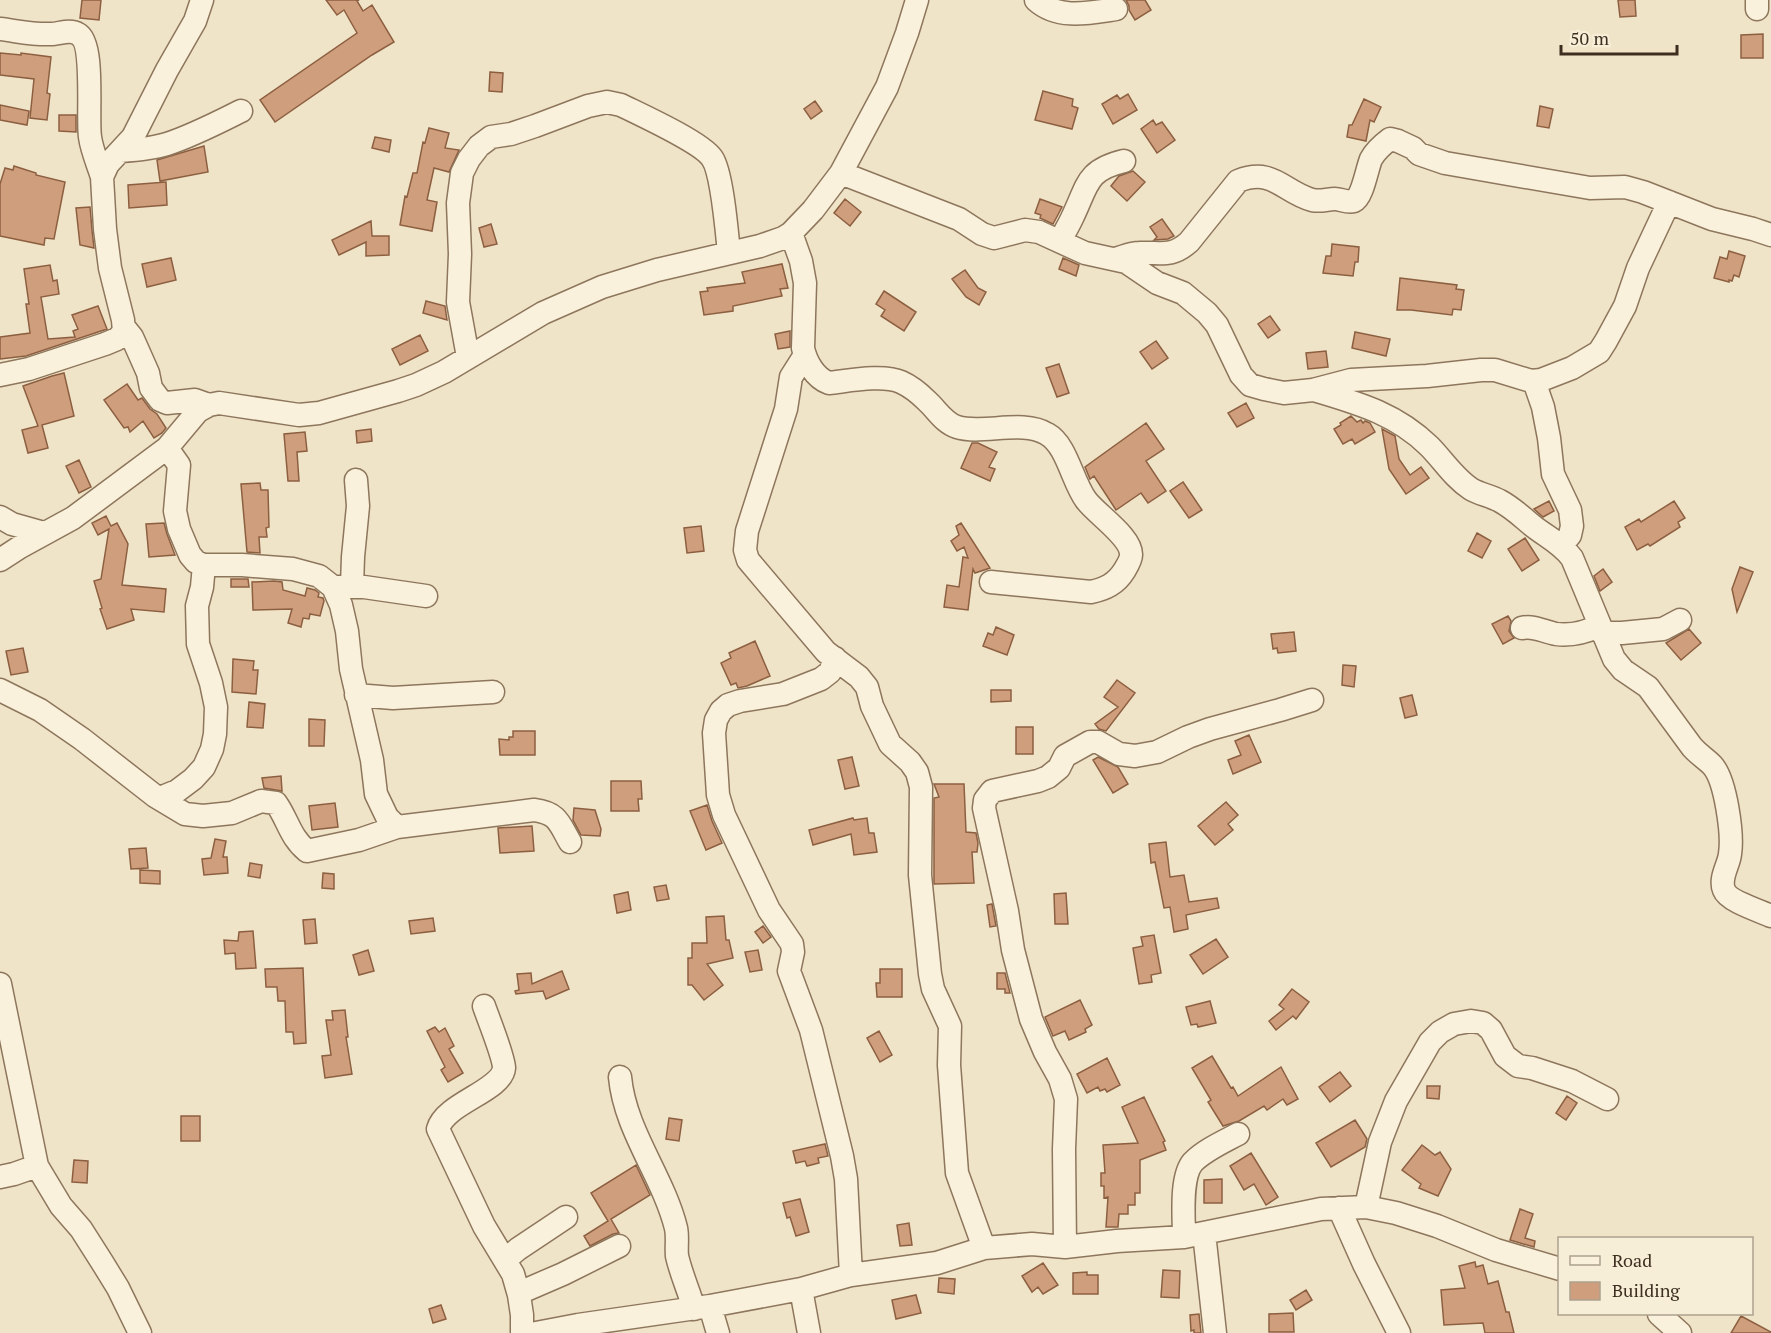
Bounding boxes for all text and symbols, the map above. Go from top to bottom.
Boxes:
scale bar [1561,18,1676,56]
text: 50 m [1570,26,1610,50]
legend [1558,1237,1753,1315]
text: Road [1612,1248,1652,1272]
text: Building [1612,1278,1680,1302]

